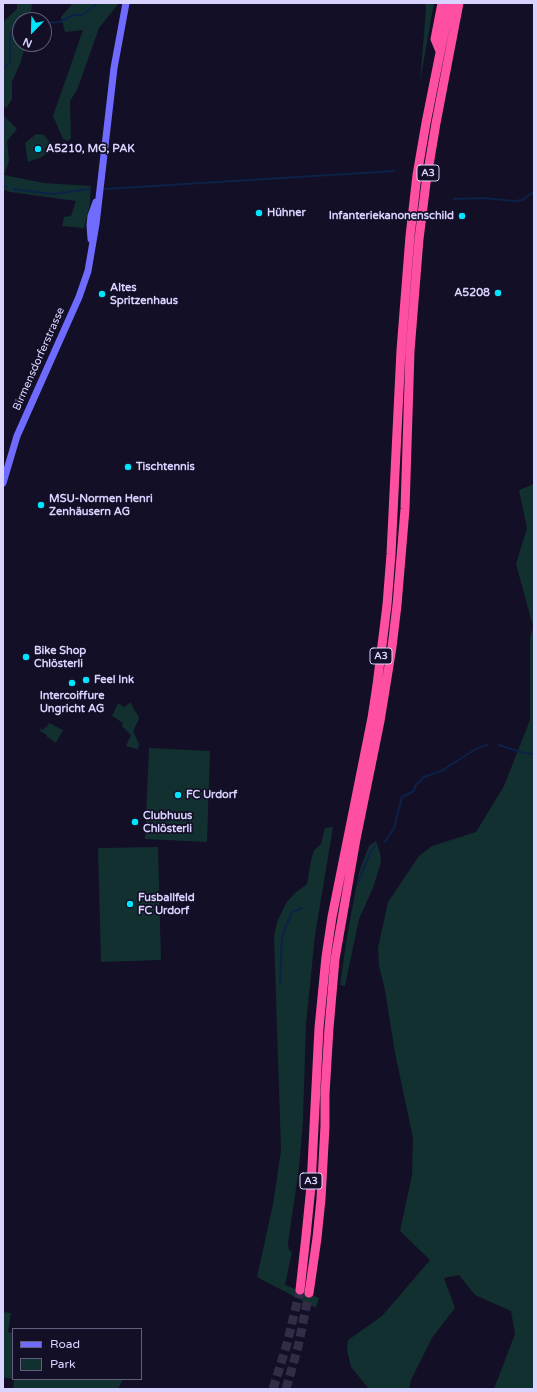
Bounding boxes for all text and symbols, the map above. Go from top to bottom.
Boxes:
north arrow [12,12,52,52]
text: N [21,35,34,50]
place label: A5210, MG, PAK [46,142,135,156]
marker: A5210, MG, PAK [33,144,43,154]
road number: A3 [417,165,439,181]
place label: Hühner [267,206,306,220]
marker: Hühner [254,208,264,218]
place label: Infanteriekanonenschild [329,209,454,223]
marker: Infanteriekanonenschild [457,211,467,221]
place label: Altes Spritzenhaus [110,281,178,307]
place label: A5208 [454,286,490,300]
marker: A5208 [493,288,503,298]
marker: Altes Spritzenhaus [97,289,107,299]
street label: Birmensdorferstrasse [10,305,68,413]
place label: Tischtennis [136,460,195,474]
marker: Tischtennis [123,462,133,472]
place label: MSU-Normen Henri Zenhäusern AG [49,492,153,518]
marker: MSU-Normen Henri Zenhäusern AG [36,500,46,510]
place label: Bike Shop Chlösterli [34,644,86,670]
road number: A3 [370,648,392,664]
marker: Bike Shop Chlösterli [21,652,31,662]
place label: Feel Ink [94,673,134,687]
marker: Feel Ink [81,675,91,685]
marker: Intercoiffure Ungricht AG [67,678,77,688]
place label: Intercoiffure Ungricht AG [40,689,104,715]
place label: FC Urdorf [186,788,237,802]
marker: FC Urdorf [173,790,183,800]
place label: Clubhuus Chlösterli [143,809,192,835]
marker: Clubhuus Chlösterli [130,817,140,827]
place label: Fusballfeld FC Urdorf [138,891,195,917]
marker: Fusballfeld FC Urdorf [125,899,135,909]
road number: A3 [300,1173,322,1189]
legend [12,1328,142,1380]
text: Road [50,1337,80,1351]
text: Park [50,1357,76,1371]

